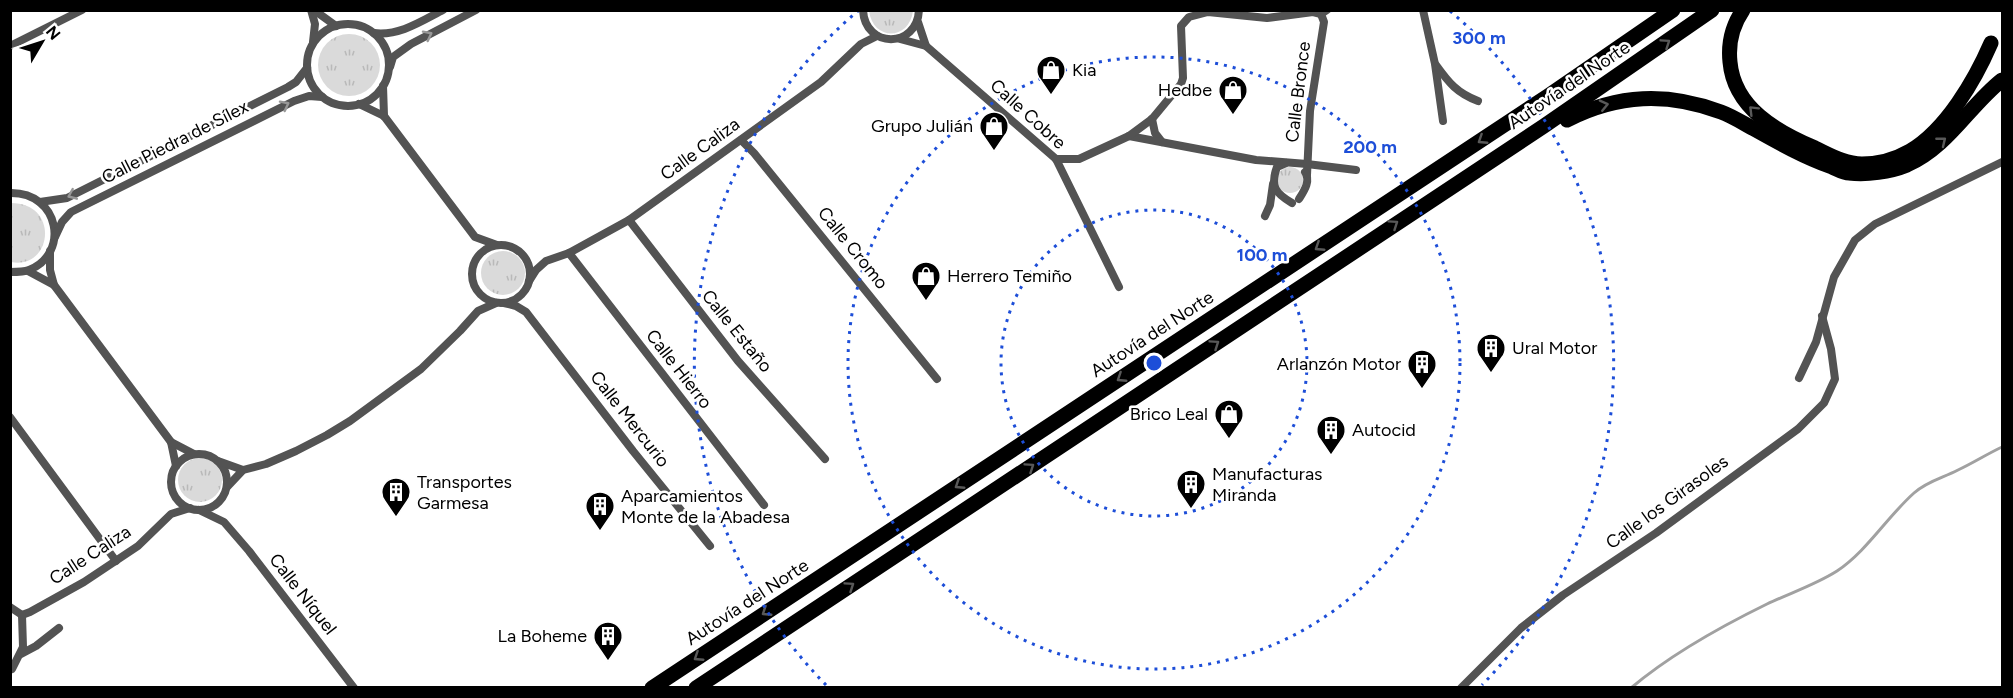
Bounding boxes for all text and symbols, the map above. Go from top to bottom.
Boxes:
north arrow [12,12,72,72]
text: N [42,22,65,44]
text: 300 m [1452,27,1506,49]
one-way arrow [421,31,432,42]
street label: Autovía del Norte [1504,36,1634,134]
one-way arrow [1659,39,1670,50]
street label: Calle Bronce [1281,40,1315,144]
shop icon: Kia [1035,54,1067,96]
place label: Kia [1072,59,1096,81]
street label: Calle Cobre [986,74,1070,154]
shop icon: Hedbe [1217,74,1249,116]
place label: Hedbe [1158,79,1212,101]
street label: Calle Piedra de Sílex [98,95,252,188]
one-way arrow [1599,99,1609,112]
one-way arrow [278,101,289,113]
one-way arrow [1749,106,1760,116]
shop icon: Grupo Julián [978,110,1010,152]
street label: Calle Caliza [656,113,744,185]
place label: Grupo Julián [871,115,973,137]
one-way arrow [1477,132,1488,143]
text: 200 m [1343,136,1397,158]
one-way arrow [1935,138,1946,149]
one-way arrow [68,188,79,200]
street label: Calle Cromo [813,202,893,294]
one-way arrow [1388,221,1399,232]
one-way arrow [1315,240,1326,251]
text: 100 m [1237,244,1287,266]
shop icon: Herrero Temiño [910,260,942,302]
place label: Herrero Temiño [947,265,1072,287]
street label: Calle Estaño [697,285,777,377]
street label: Autovía del Norte [1086,286,1218,382]
street label: Calle Hierro [641,325,717,413]
building icon: Ural Motor [1475,332,1507,374]
place label: Ural Motor [1512,337,1597,359]
one-way arrow [1208,340,1219,351]
building icon: Arlanzón Motor [1406,348,1438,390]
centre of rings [1144,353,1164,373]
place label: Arlanzón Motor [1277,353,1401,375]
street label: Calle Mercurio [586,367,674,471]
one-way arrow [1117,370,1127,382]
shop icon: Brico Leal [1213,398,1245,440]
place label: Brico Leal [1130,403,1208,425]
building icon: Autocid [1315,414,1347,456]
place label: Autocid [1352,419,1416,441]
street label: Calle los Girasoles [1602,450,1732,554]
one-way arrow [1023,463,1034,474]
place label: Manufacturas Miranda [1212,463,1323,506]
building icon: Manufacturas Miranda [1175,468,1207,510]
place label: Transportes Garmesa [417,471,512,514]
building icon: Transportes Garmesa [380,476,412,518]
one-way arrow [954,478,965,489]
place label: Aparcamientos Monte de la Abadesa [621,485,790,528]
building icon: Aparcamientos Monte de la Abadesa [584,490,616,532]
street label: Calle Caliza [45,521,135,589]
street label: Calle Níquel [265,549,341,639]
street label: Autovía del Norte [681,554,813,650]
one-way arrow [844,583,855,594]
one-way arrow [762,605,772,617]
building icon: La Boheme [592,620,624,662]
place label: La Boheme [498,625,587,647]
one-way arrow [693,650,704,661]

